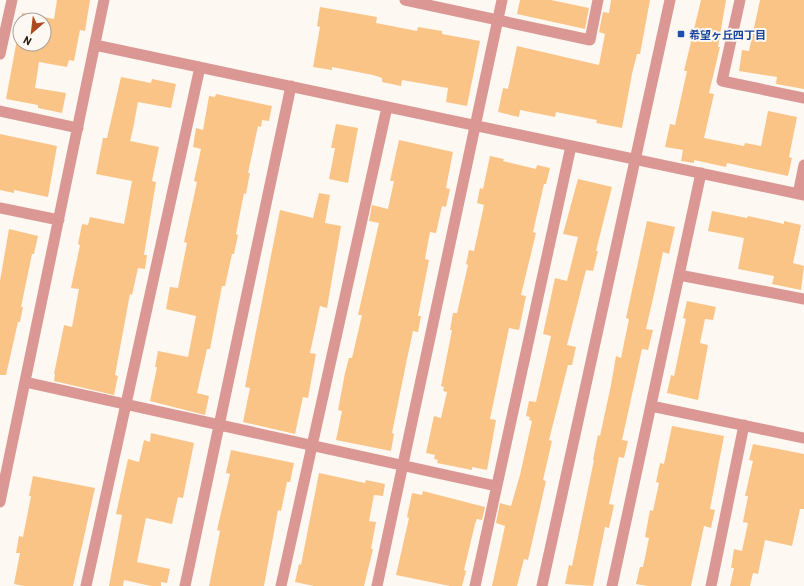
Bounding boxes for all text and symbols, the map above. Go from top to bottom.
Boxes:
north arrow [12,12,52,52]
place label: 希望ヶ丘四丁目 [689,28,766,41]
marker: 希望ヶ丘四丁目 [676,29,686,39]
text: N [21,34,33,49]

